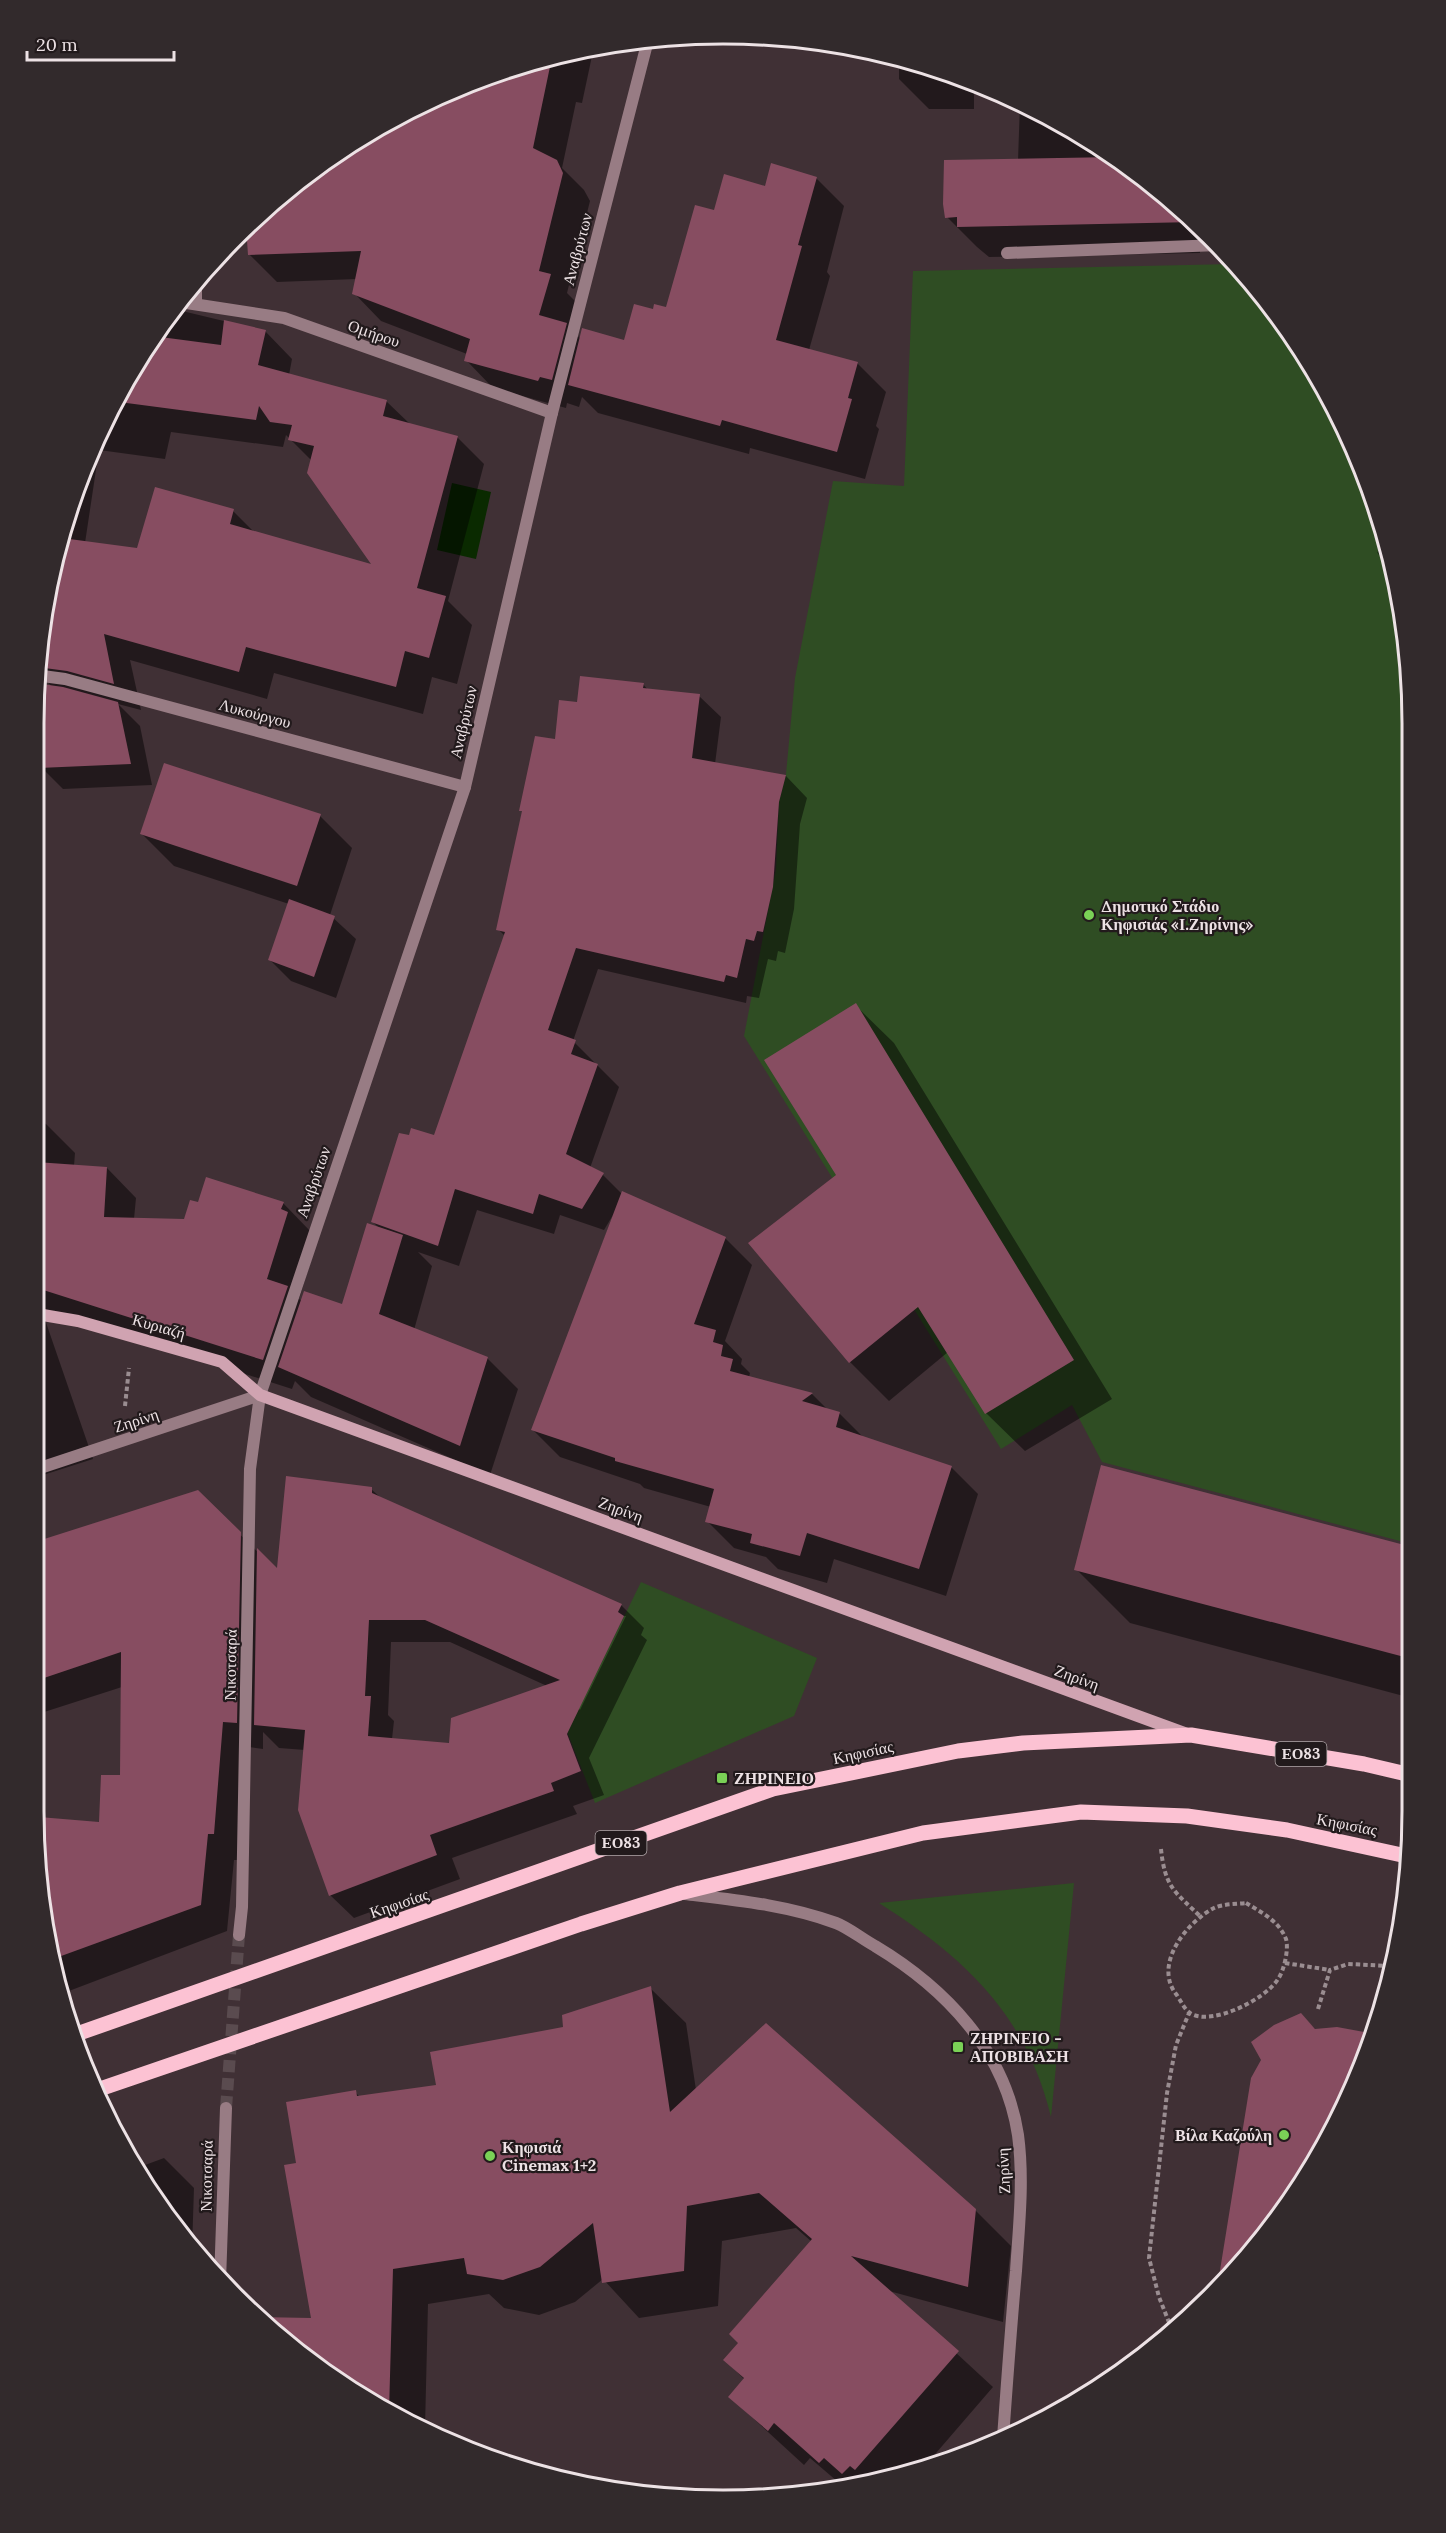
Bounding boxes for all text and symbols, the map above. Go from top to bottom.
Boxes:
scale bar [27,24,174,62]
text: 20 m [36,33,78,56]
street label: Αναβρύτων [558,211,596,287]
street label: Ομήρου [345,315,403,351]
street label: Αναβρύτων [445,684,481,760]
street label: Λυκούργου [217,694,293,732]
place label: Δημοτικό Στάδιο Κηφισιάς «Ι.Ζηρίνης» [1101,896,1253,934]
marker: Δημοτικό Στάδιο Κηφισιάς «Ι.Ζηρίνης» [1082,908,1096,922]
street label: Αναβρύτων [291,1144,335,1220]
street label: Κυριαζή [130,1309,188,1343]
street label: Ζηρίνη [111,1403,161,1437]
street label: Ζηρίνη [596,1492,646,1526]
street label: Νικοτσαρά [219,1629,241,1701]
street label: Ζηρίνη [1052,1660,1102,1694]
street label: Κηφισίας [831,1736,896,1768]
road number: ΕΟ83 [1276,1742,1326,1766]
place label: ΖΗΡΙΝΕΙΟ [734,1768,814,1788]
marker: ΖΗΡΙΝΕΙΟ [715,1771,729,1785]
street label: Κηφισίας [1315,1808,1380,1840]
road number: ΕΟ83 [596,1831,646,1855]
street label: Κηφισίας [367,1883,432,1922]
place label: ΖΗΡΙΝΕΙΟ - ΑΠΟΒΙΒΑΣΗ [970,2028,1069,2066]
marker: ΖΗΡΙΝΕΙΟ - ΑΠΟΒΙΒΑΣΗ [951,2040,965,2054]
place label: Βίλα Καζούλη [1175,2125,1272,2145]
marker: Βίλα Καζούλη [1277,2128,1291,2142]
place label: Κηφισιά Cinemax 1+2 [502,2137,596,2175]
street label: Νικοτσαρά [195,2140,217,2212]
street label: Ζηρίνη [992,2147,1014,2195]
marker: Κηφισιά Cinemax 1+2 [483,2149,497,2163]

